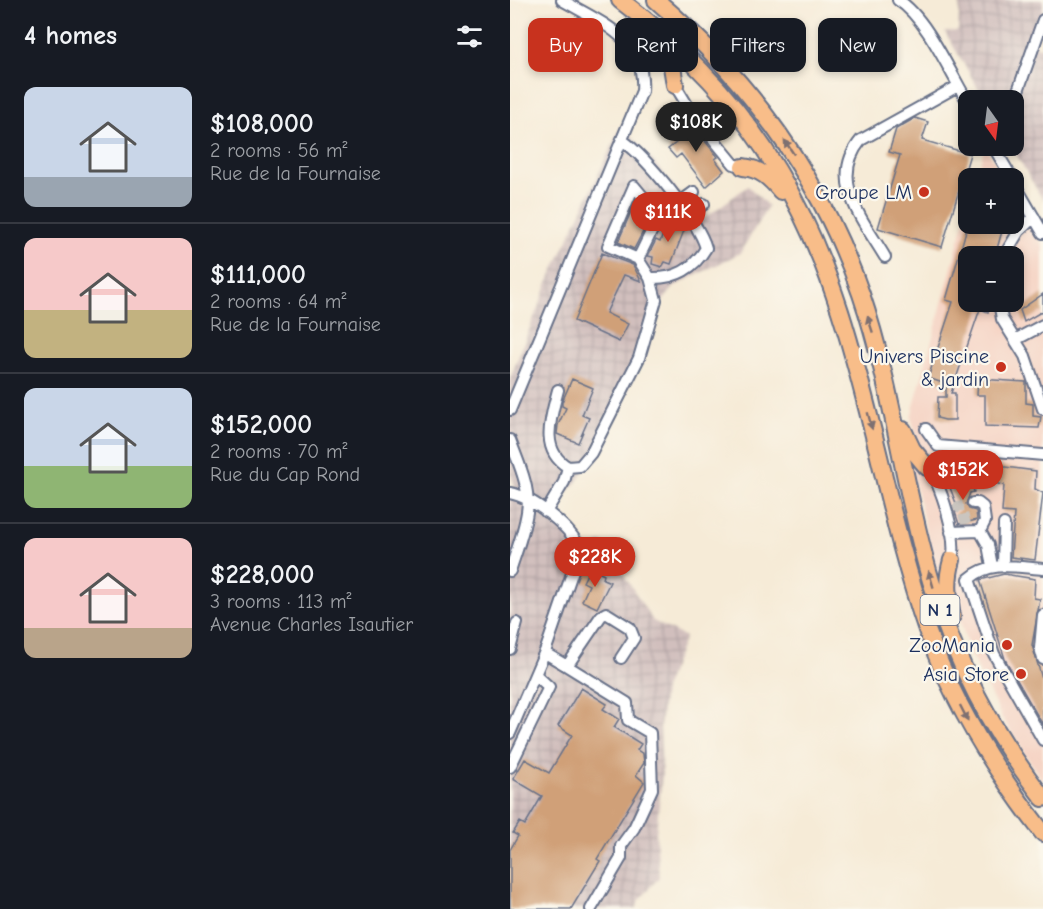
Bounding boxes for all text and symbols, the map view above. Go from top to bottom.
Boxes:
chip: Buy [528,18,603,72]
chip: Rent [615,18,698,72]
chip: Filters [710,18,806,72]
chip: New [818,18,897,72]
icon: filters [453,20,486,53]
text: 4 homes [24,21,117,51]
north arrow [958,90,1024,156]
map controls [958,90,1024,312]
pin: $108K [654,102,738,153]
text: $108,000 [210,109,314,139]
text: $108K [670,110,722,133]
icon: home [72,111,144,183]
text: 2 rooms · 56 m² [210,139,348,162]
one-way arrow [784,139,795,155]
text: Rue de la Fournaise [210,162,381,185]
button: + [958,168,1024,234]
place label: Groupe LM [815,181,912,204]
marker: Groupe LM [917,185,931,199]
pin: $111K [626,192,710,243]
text: $111K [645,200,691,223]
button: − [958,246,1024,312]
text: $111,000 [210,260,306,290]
icon: home [72,262,144,334]
text: 2 rooms · 64 m² [210,290,346,313]
text: Rue de la Fournaise [210,313,381,336]
one-way arrow [865,315,874,333]
place label: Univers Piscine & jardin [859,345,989,391]
marker: Univers Piscine & jardin [994,360,1008,374]
text: $152,000 [210,410,312,440]
icon: home [72,412,144,484]
one-way arrow [865,412,875,430]
text: 2 rooms · 70 m² [210,440,347,463]
pin: $152K [921,450,1005,501]
text: $152K [937,458,989,481]
text: Rue du Cap Rond [210,463,360,486]
pin: $228K [553,537,637,588]
text: $228K [568,545,622,568]
text: $228,000 [210,560,314,590]
icon: home [72,562,144,634]
one-way arrow [926,570,935,588]
text: 3 rooms · 113 m² [210,590,351,613]
road number: N 1 [920,595,960,625]
text: Avenue Charles Isautier [210,613,413,636]
place label: ZooMania [909,634,995,657]
marker: ZooMania [1000,638,1014,652]
place label: Asia Store [923,663,1009,686]
marker: Asia Store [1014,667,1028,681]
one-way arrow [959,704,969,721]

